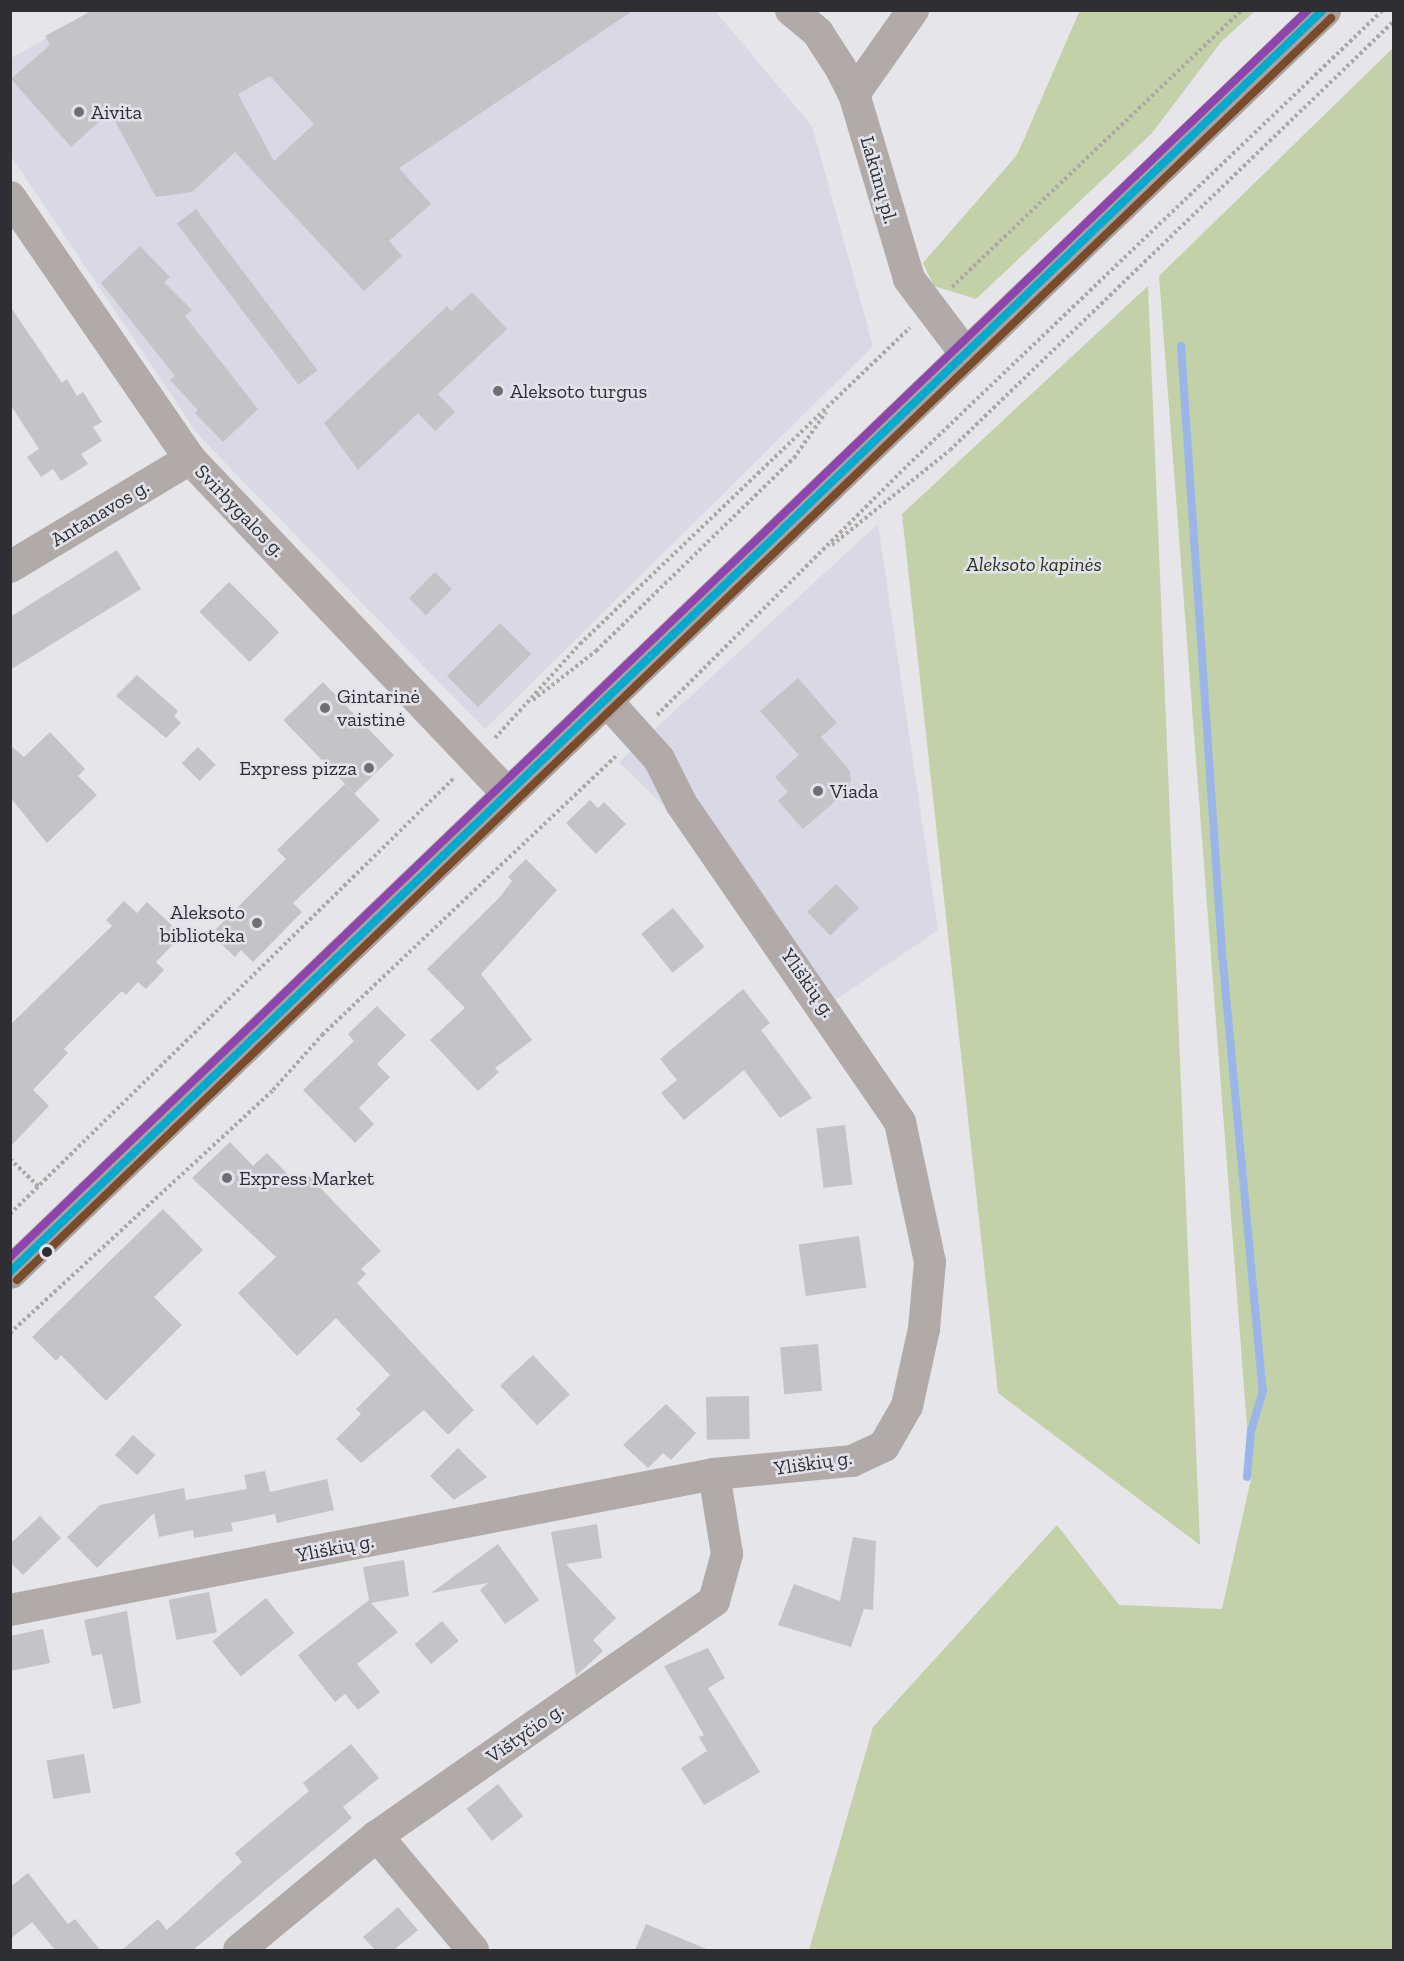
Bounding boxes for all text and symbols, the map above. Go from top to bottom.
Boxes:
place label: Aivita [91,100,142,124]
marker: Aivita [72,105,86,119]
street label: Lakūnų pl. [855,133,903,227]
place label: Aleksoto turgus [510,379,647,403]
marker: Aleksoto turgus [491,384,505,398]
street label: Svirbygalos g. [190,460,290,562]
street label: Antanavos g. [46,474,154,552]
park label: Aleksoto kapinės [966,552,1102,576]
place label: Gintarinė vaistinė [337,684,420,731]
marker: Gintarinė vaistinė [318,701,332,715]
place label: Express pizza [239,756,357,780]
marker: Express pizza [362,761,376,775]
place label: Viada [830,779,878,803]
marker: Viada [811,784,825,798]
place label: Aleksoto biblioteka [160,900,245,947]
marker: Aleksoto biblioteka [250,916,264,930]
street label: Yliškių g. [776,944,840,1022]
place label: Express Market [239,1166,374,1190]
marker: Express Market [220,1171,234,1185]
unlabelled marker [41,1246,53,1258]
street label: Yliškių g. [772,1446,854,1480]
street label: Yliškių g. [294,1529,376,1567]
street label: Vištyčio g. [482,1698,568,1768]

